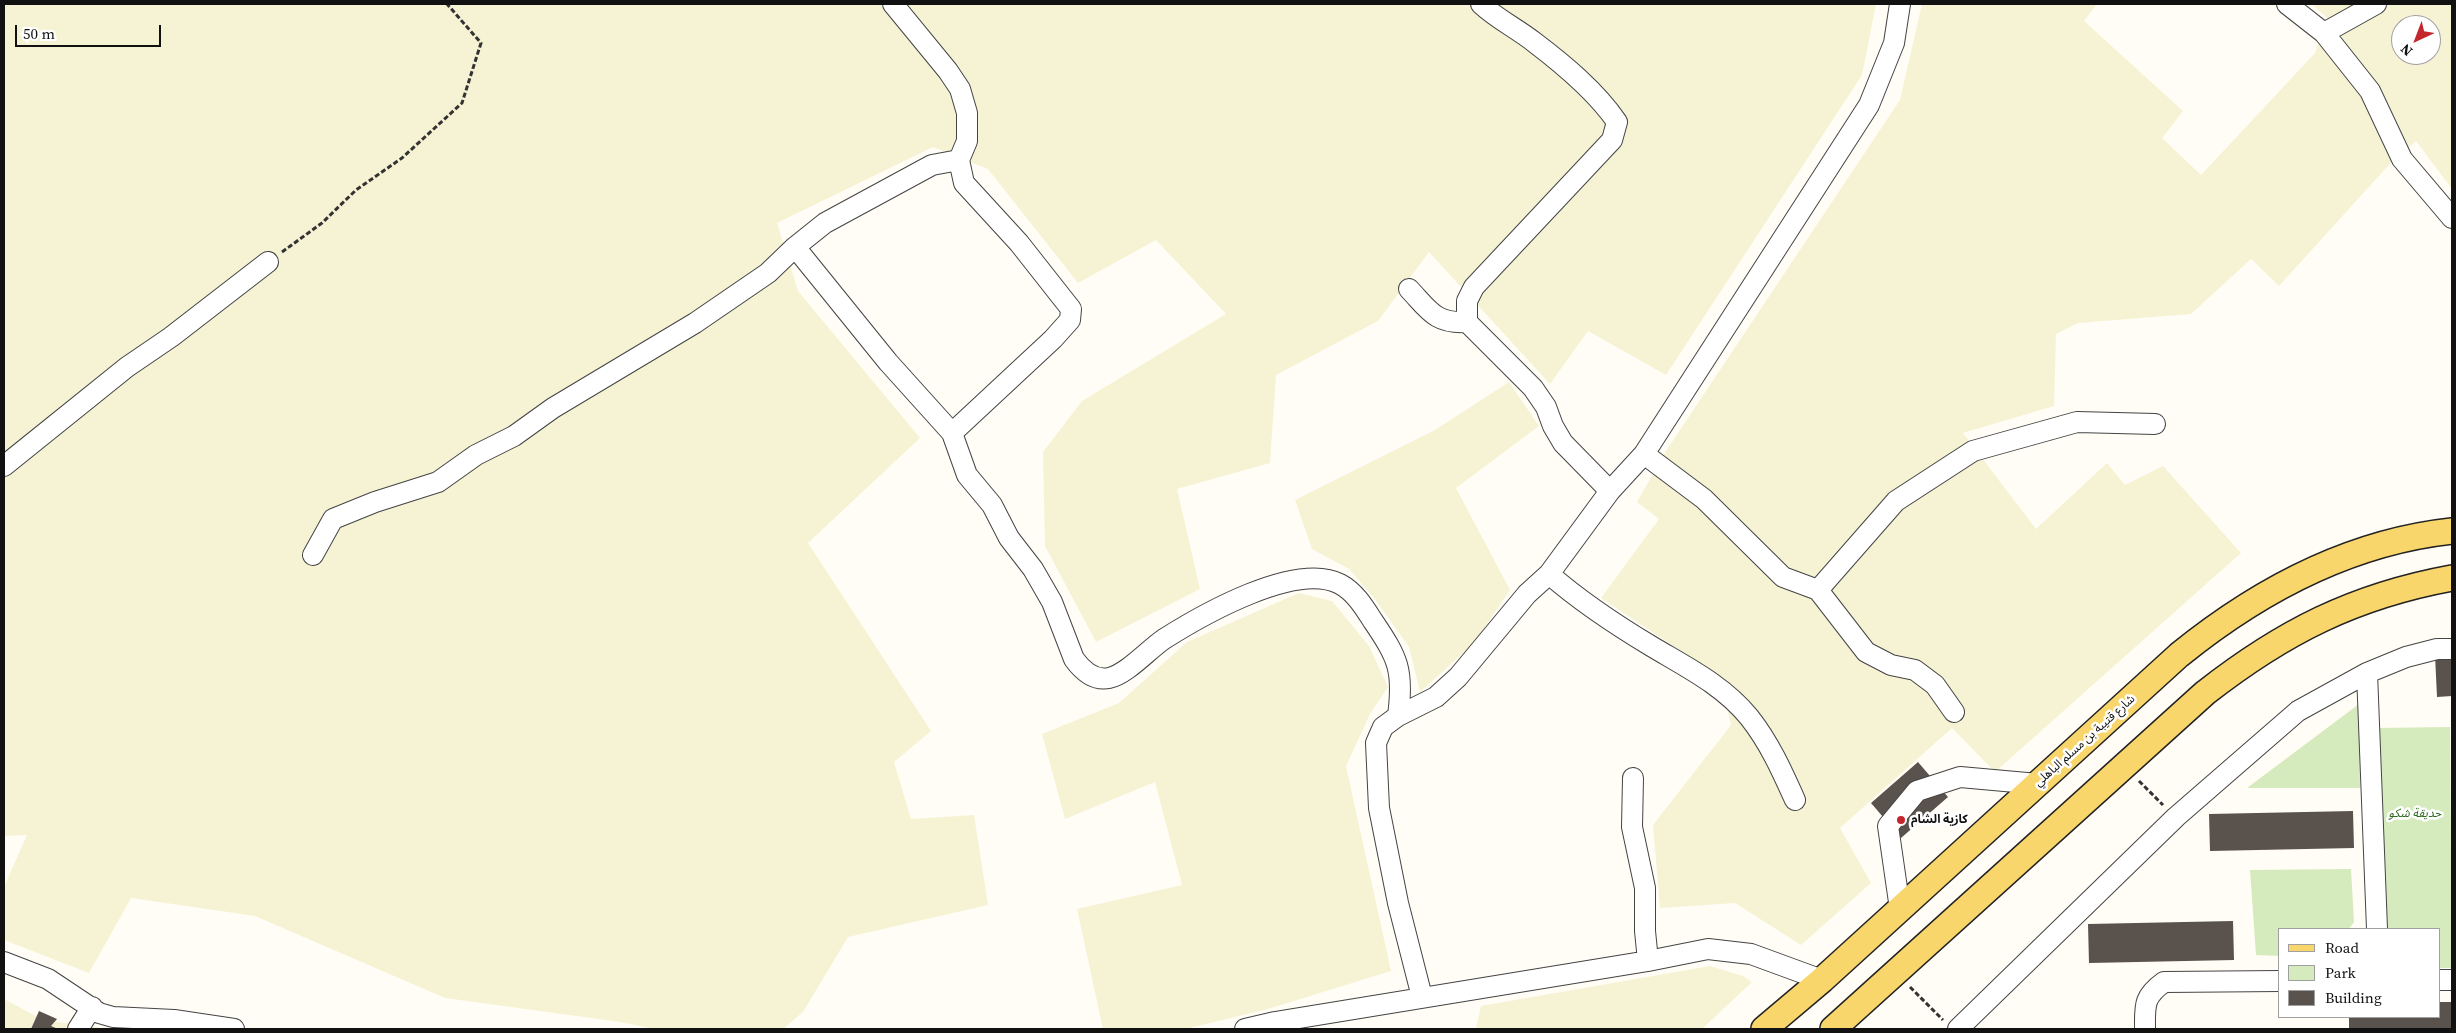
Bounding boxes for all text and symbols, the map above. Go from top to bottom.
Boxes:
scale bar [18,15,164,47]
north arrow [2391,15,2441,65]
text: 50 m [23,23,55,44]
text: N [2396,39,2417,61]
street label: شارع قتيبة بن مسلم الباهلي [2032,692,2138,790]
park label: حديقة شكو [2389,807,2441,821]
place label: كازية الشام [1911,813,1968,827]
marker: كازية الشام [1895,814,1907,826]
legend [2278,928,2441,1018]
text: Road [2325,937,2359,958]
text: Park [2325,962,2356,983]
text: Building [2325,987,2382,1008]

